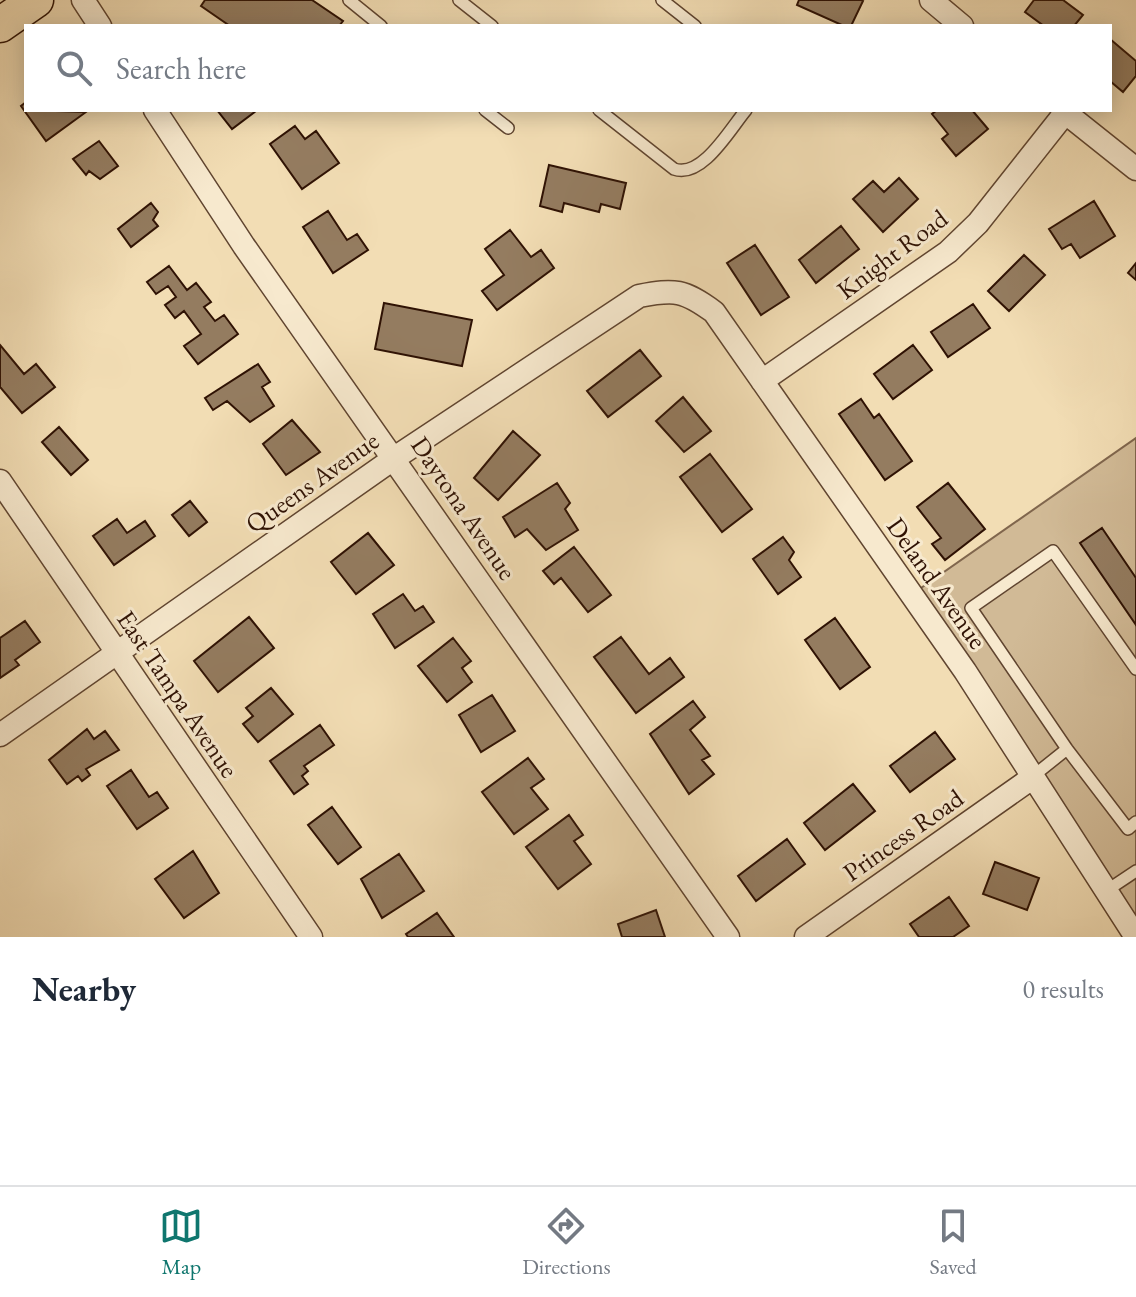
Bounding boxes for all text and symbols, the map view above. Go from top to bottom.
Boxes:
search box [24,24,1112,112]
icon: search [52,46,96,90]
text: Search here [116,49,246,88]
street label: Knight Road [830,201,955,307]
street label: Queens Avenue [239,423,385,541]
street label: Daytona Avenue [403,430,525,586]
street label: Deland Avenue [879,511,995,655]
street label: East Tampa Avenue [109,604,247,784]
street label: Princess Road [836,781,971,889]
text: Nearby [32,967,136,1011]
text: 0 results [1023,972,1104,1006]
tab: Map [159,1204,203,1281]
tab: Directions [522,1204,611,1281]
tab: Saved [929,1204,977,1281]

